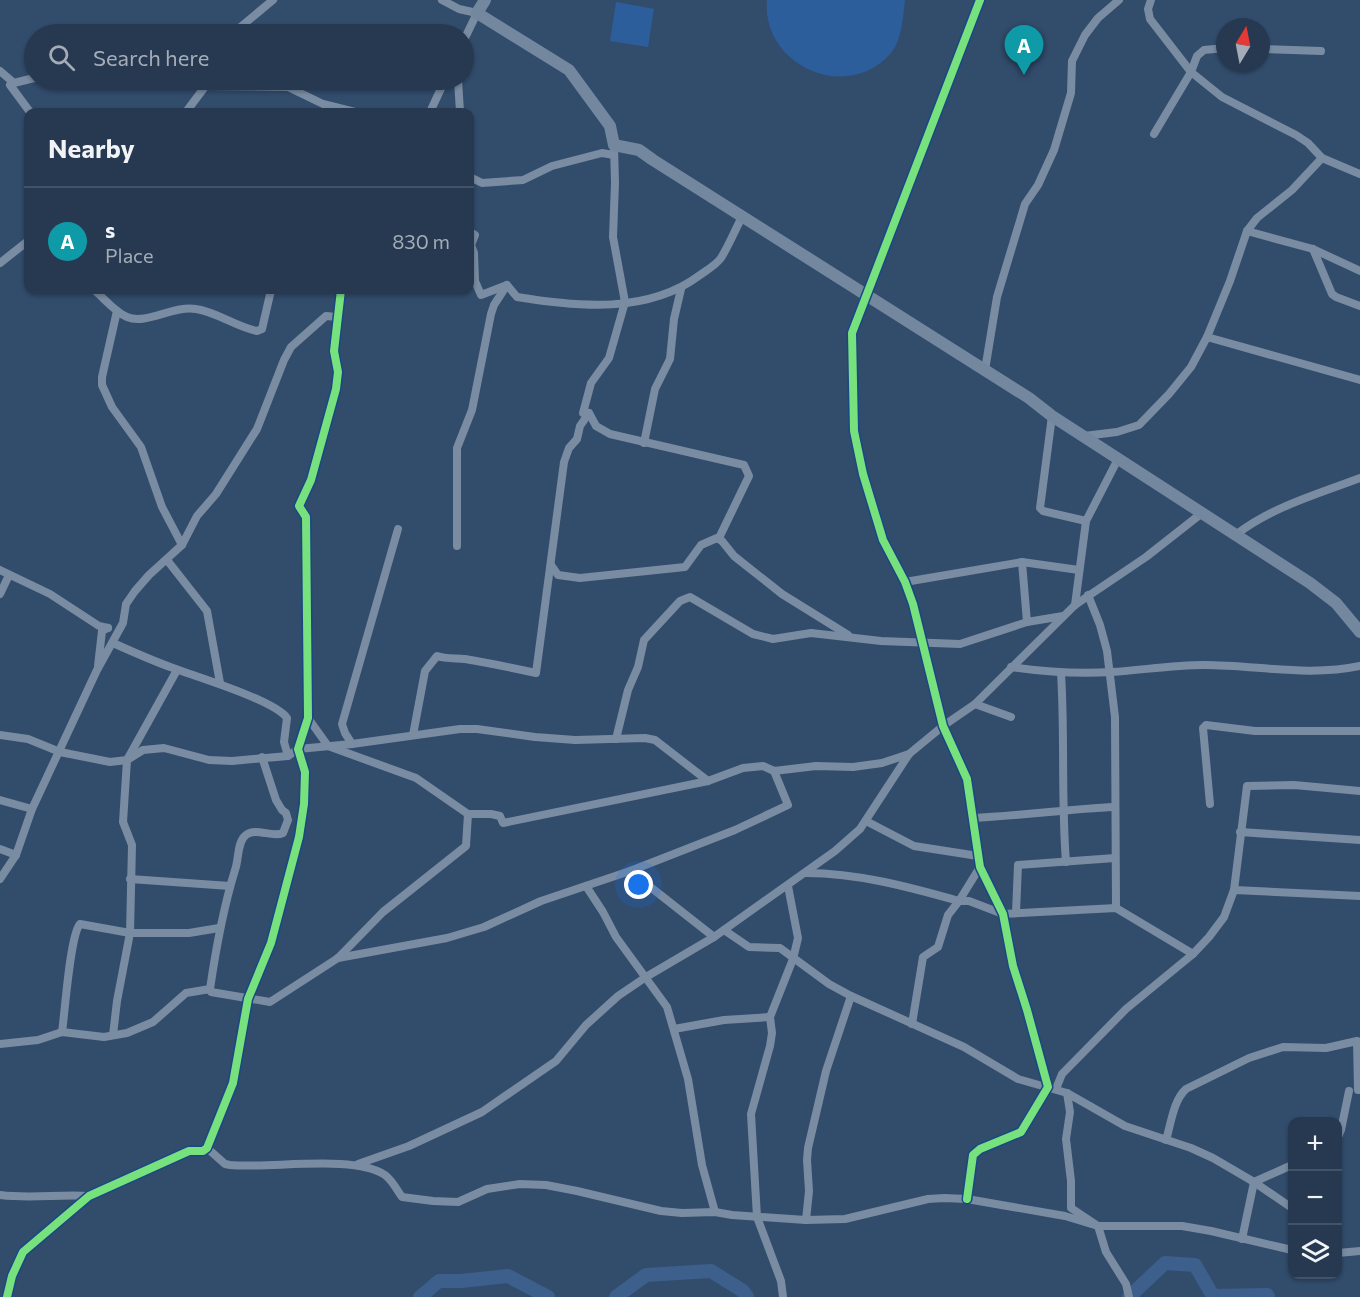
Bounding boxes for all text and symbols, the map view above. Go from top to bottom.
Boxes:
north arrow [1216,18,1270,72]
search box [24,24,474,90]
pin: A [1004,26,1044,75]
icon: search [45,41,78,74]
text: Search here [93,44,209,71]
text: Nearby [48,132,135,163]
text: s [105,216,115,243]
text: A [60,229,75,253]
text: 830 m [392,229,450,253]
text: Place [105,243,154,267]
your location [624,870,653,899]
map controls [1288,1117,1342,1279]
button: + [1288,1117,1342,1171]
button: − [1288,1171,1342,1225]
button: layers [1288,1225,1342,1279]

